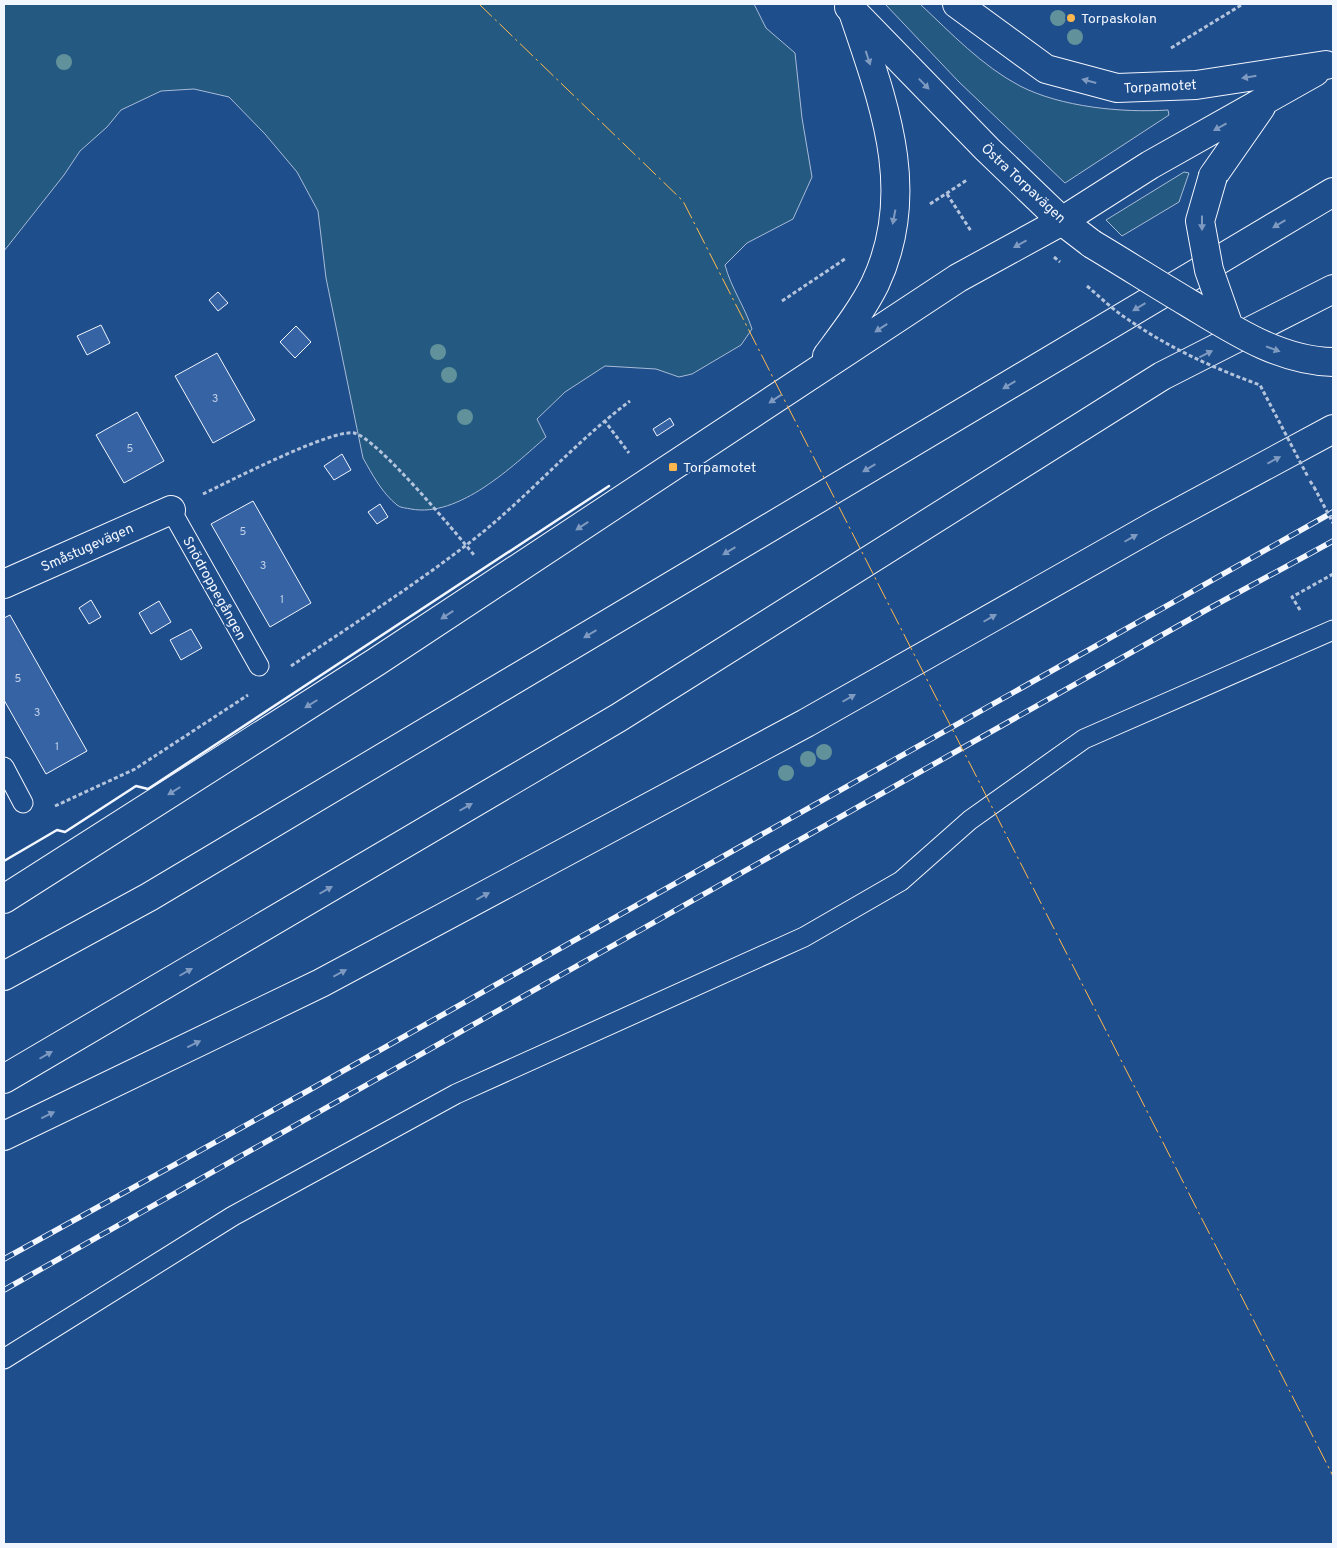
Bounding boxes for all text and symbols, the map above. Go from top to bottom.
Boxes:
place label: Torpaskolan [1081,11,1157,28]
marker: Torpaskolan [1065,12,1077,24]
one-way arrow [865,51,873,66]
one-way arrow [1241,73,1257,81]
one-way arrow [1081,76,1096,84]
street label: Torpamotet [1123,77,1197,98]
one-way arrow [918,78,930,90]
one-way arrow [1213,123,1228,131]
street label: Östra Torpavägen [977,140,1069,228]
one-way arrow [890,209,898,225]
one-way arrow [1198,216,1206,232]
one-way arrow [1272,219,1285,228]
one-way arrow [1012,240,1027,248]
one-way arrow [1133,302,1146,311]
one-way arrow [874,324,888,333]
one-way arrow [1265,346,1280,353]
one-way arrow [1199,350,1213,358]
one-way arrow [1002,380,1015,389]
house number: 3 [212,392,218,406]
one-way arrow [768,394,782,404]
house number: 5 [127,442,134,456]
one-way arrow [1267,456,1281,464]
place label: Torpamotet [683,460,756,477]
marker: Torpamotet [667,461,679,473]
one-way arrow [863,463,876,472]
street label: Småstugevägen [39,520,137,576]
one-way arrow [576,521,589,530]
house number: 5 [240,525,247,539]
street label: Snödroppegången [178,534,249,643]
one-way arrow [1124,534,1139,542]
one-way arrow [723,546,736,555]
house number: 3 [260,559,266,573]
house number: 1 [280,593,284,607]
one-way arrow [440,610,454,620]
one-way arrow [984,614,997,623]
one-way arrow [583,629,596,638]
house number: 5 [15,672,22,686]
one-way arrow [842,694,855,703]
one-way arrow [304,699,317,708]
house number: 3 [34,706,40,720]
house number: 1 [55,740,59,754]
one-way arrow [167,786,180,796]
one-way arrow [459,803,472,812]
one-way arrow [319,885,332,894]
one-way arrow [476,892,490,900]
one-way arrow [179,968,192,977]
one-way arrow [333,969,347,977]
one-way arrow [187,1040,201,1048]
one-way arrow [39,1050,52,1059]
one-way arrow [41,1111,55,1119]

